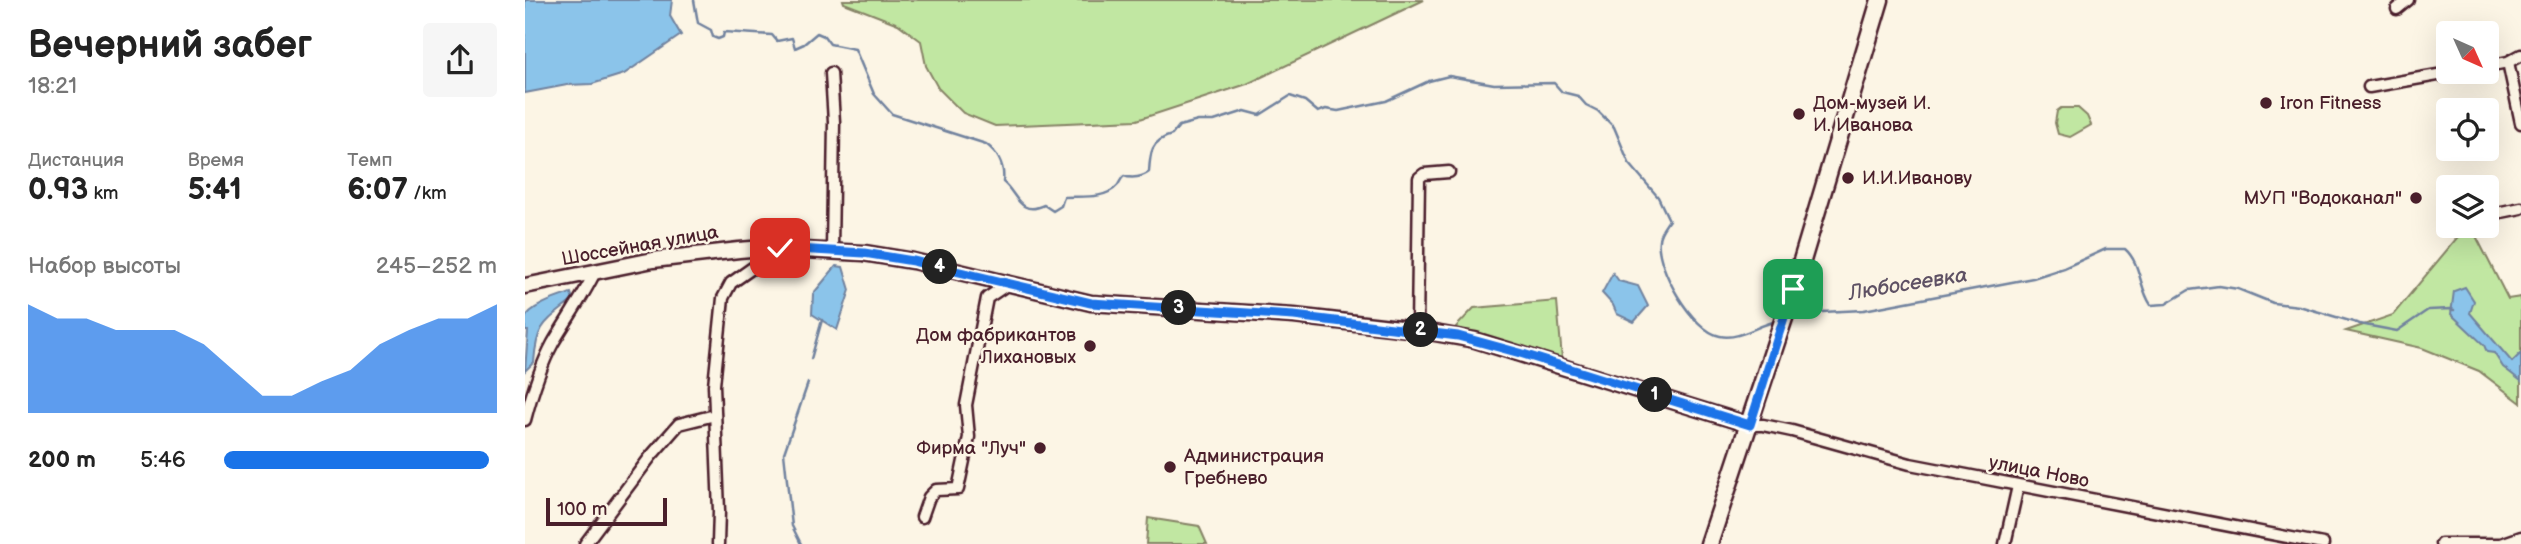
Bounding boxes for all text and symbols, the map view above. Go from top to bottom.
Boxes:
north arrow [2436,21,2499,84]
map controls [2436,21,2499,238]
text: Вечерний забег [28,23,312,68]
button: share [423,23,497,97]
text: 18:21 [28,72,77,100]
place label: Дом-музей И. И. Иванова [1813,92,1931,137]
place label: Iron Fitness [2280,92,2381,115]
marker: Iron Fitness [2258,95,2274,111]
button: locate [2436,98,2499,161]
marker: Дом-музей И. И. Иванова [1791,106,1807,122]
text: Дистанция [28,149,124,172]
text: Время [188,149,244,172]
text: Темп [347,149,392,172]
place label: И.И.Иванову [1862,167,1972,190]
marker: И.И.Иванову [1840,170,1856,186]
text: 0.93 [28,172,88,208]
text: 5:41 [188,172,242,208]
text: 6:07 [347,172,408,208]
button: layers [2436,175,2499,238]
text: km [88,182,119,205]
text: /km [408,182,447,205]
place label: МУП "Водоканал" [2243,187,2402,210]
marker: МУП "Водоканал" [2408,190,2424,206]
pin [750,218,810,278]
street label: Шоссейная улица [560,221,720,271]
icon: check [761,229,799,267]
pin: 4 [923,250,957,284]
text: Набор высоты [28,252,181,280]
text: 245–252 m [376,252,497,280]
text: 4 [934,255,945,278]
pin [1763,259,1823,319]
water label: Любосеевка [1845,262,1969,306]
icon: arrive [1774,270,1812,308]
pin: 3 [1161,290,1197,326]
text: 3 [1173,296,1184,319]
pin: 2 [1403,312,1439,348]
text: 2 [1415,318,1426,341]
place label: Дом фабрикантов Лихановых [916,324,1076,369]
marker: Дом фабрикантов Лихановых [1082,338,1098,354]
pin: 1 [1637,378,1673,412]
text: 1 [1651,383,1659,406]
place label: Фирма "Луч" [916,437,1026,460]
marker: Фирма "Луч" [1032,440,1048,456]
place label: Администрация Гребнево [1183,445,1324,490]
text: 200 m [28,446,96,474]
text: 5:46 [140,446,186,474]
street label: улица Ново [1987,451,2091,493]
marker: Администрация Гребнево [1162,459,1178,475]
scale bar [546,495,667,527]
text: 100 m [557,498,608,521]

